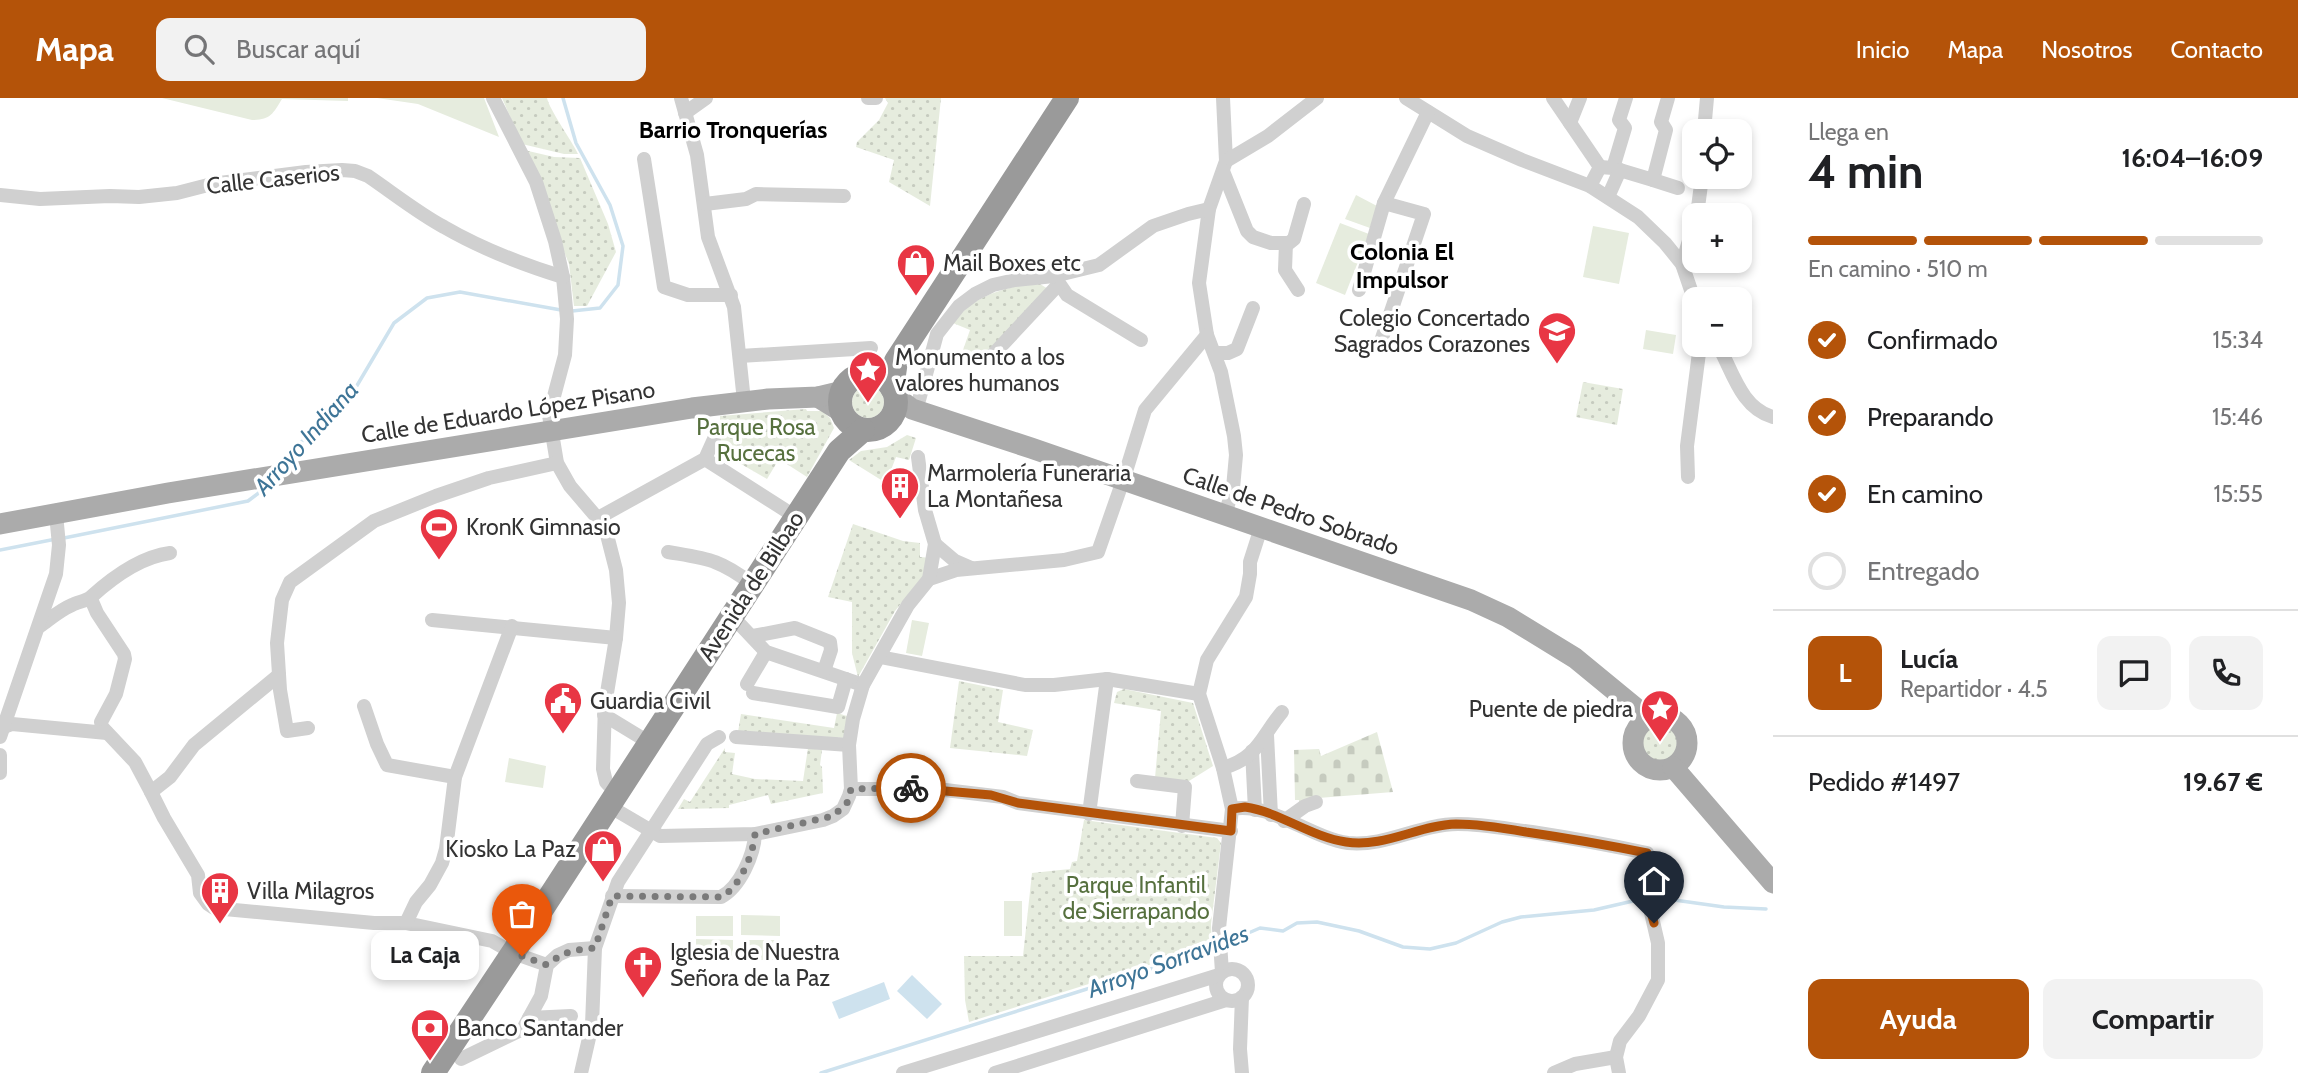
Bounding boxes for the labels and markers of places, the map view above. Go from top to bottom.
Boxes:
shop icon: Mail Boxes etc [895,242,937,297]
place label: Mail Boxes etc [943,249,1081,277]
place label: Colegio Concertado Sagrados Corazones [1334,304,1530,358]
school or university icon: Colegio Concertado Sagrados Corazones [1536,310,1578,365]
place label: Monumento a los valores humanos [895,343,1065,397]
place icon: Monumento a los valores humanos [847,349,889,404]
place label: Marmolería Funeraria La Montañesa [927,459,1131,513]
building icon: Marmolería Funeraria La Montañesa [879,465,921,520]
sports icon: KronK Gimnasio [418,506,460,561]
place label: KronK Gimnasio [466,513,621,541]
public building icon: Guardia Civil [542,680,584,735]
place label: Guardia Civil [590,687,711,715]
place icon: Puente de piedra [1639,688,1681,743]
place label: Puente de piedra [1469,695,1633,723]
shop icon: Kiosko La Paz [582,828,624,883]
place label: Kiosko La Paz [445,835,576,863]
pin [1624,851,1684,923]
building icon: Villa Milagros [199,870,241,925]
place label: Villa Milagros [247,877,374,905]
pin [492,884,552,956]
callout: La Caja [372,932,480,980]
place label: Iglesia de Nuestra Señora de la Paz [670,938,840,992]
church icon: Iglesia de Nuestra Señora de la Paz [622,944,664,999]
bank icon: Banco Santander [409,1007,451,1062]
place label: Banco Santander [457,1014,624,1042]

